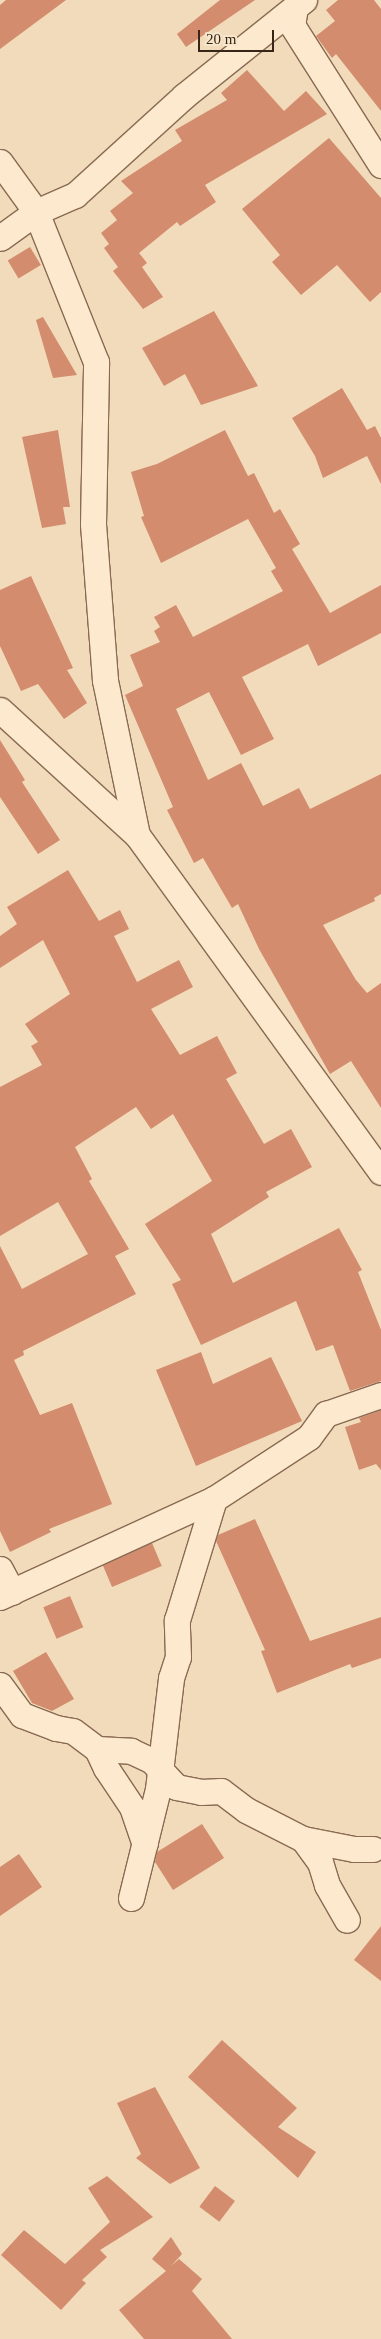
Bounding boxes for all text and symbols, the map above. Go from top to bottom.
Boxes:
scale bar [201,20,277,52]
text: 20 m [206,31,236,47]

